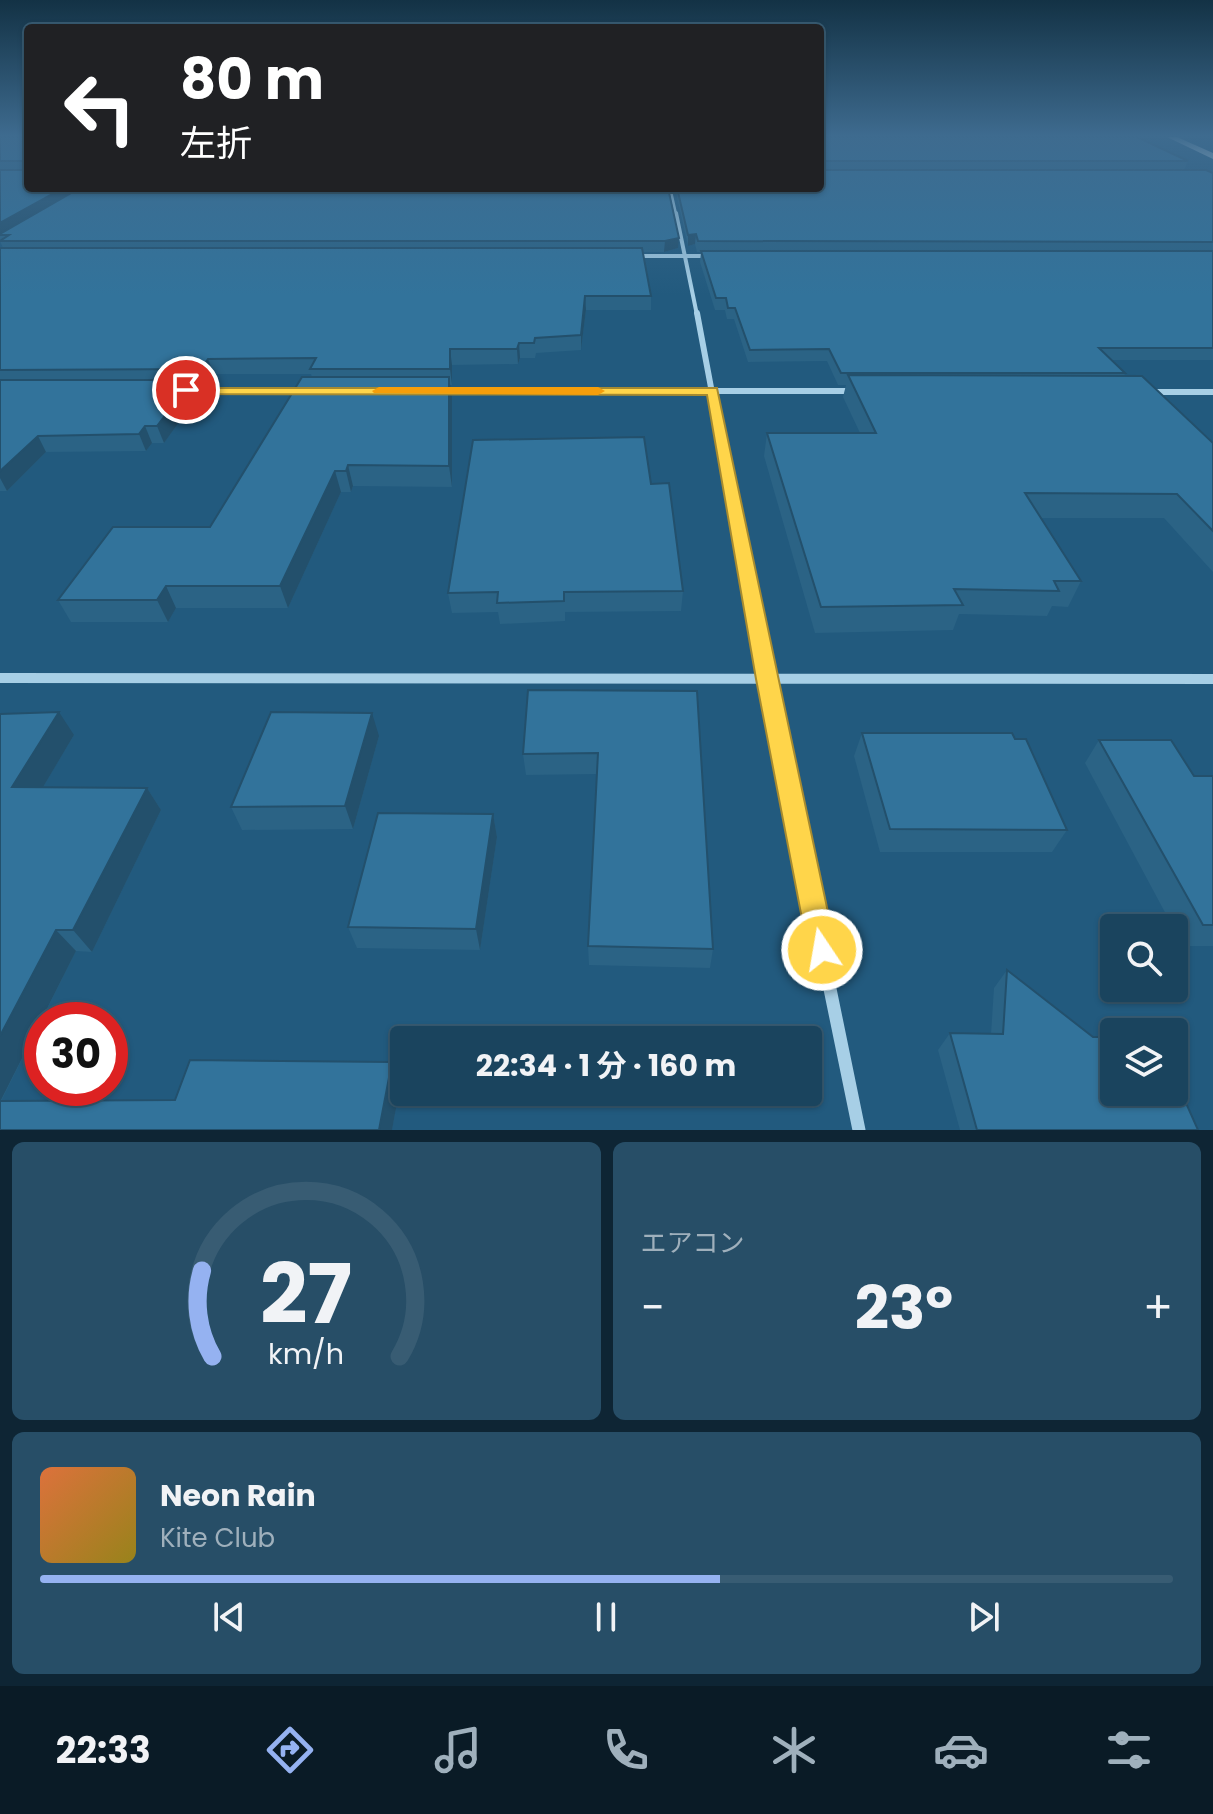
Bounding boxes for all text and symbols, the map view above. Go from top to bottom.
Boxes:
text: 80 m [180,40,324,119]
icon: left [48,56,152,160]
text: 左折 [180,118,252,169]
pin [152,356,220,424]
icon: arrive [164,368,208,412]
position arrow [780,908,864,992]
map controls [1100,914,1188,1106]
button: search [1100,914,1188,1002]
speed limit sign: 30 [24,1002,128,1106]
button: layers [1100,1018,1188,1106]
text: 22:34 · 1 分 · 160 m [476,1044,736,1087]
text: エアコン [641,1225,745,1261]
text: 27 [260,1236,352,1352]
text: 23° [855,1266,953,1350]
text: − [641,1277,665,1338]
text: + [1143,1277,1173,1338]
text: km/h [268,1334,344,1374]
text: Neon Rain [160,1474,316,1517]
text: Kite Club [160,1520,275,1556]
icon: previous [207,1595,251,1639]
icon: pause [584,1595,628,1639]
icon: next [962,1595,1006,1639]
icon: directions [262,1722,318,1778]
icon: music [430,1722,486,1778]
icon: phone [598,1722,654,1778]
icon: climate [766,1722,822,1778]
icon: car [933,1722,989,1778]
icon: filters [1101,1722,1157,1778]
text: 22:33 [56,1725,151,1776]

